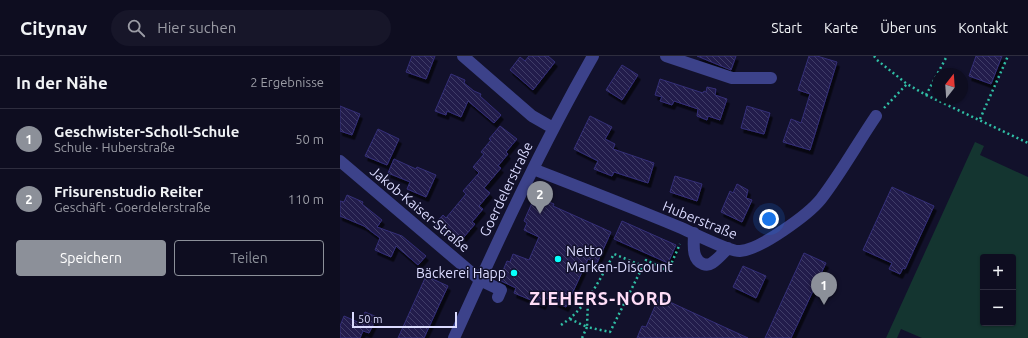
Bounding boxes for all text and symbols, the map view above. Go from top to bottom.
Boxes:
search box [111,10,391,46]
text: Citynav [20,17,87,39]
icon: search [125,17,147,39]
text: Hier suchen [157,19,236,36]
text: Start [771,20,802,36]
text: Karte [824,20,858,36]
text: Über uns [880,20,936,36]
text: Kontakt [958,20,1008,36]
north arrow [932,68,968,104]
text: In der Nähe [16,73,108,92]
text: 2 Ergebnisse [250,75,324,89]
text: Geschwister-Scholl-Schule [54,123,239,140]
text: 1 [25,132,33,146]
text: 50 m [295,132,324,146]
street label: Goerdelerstraße [476,139,536,239]
text: Schule · Huberstraße [54,140,175,154]
street label: Jakob-Kaiser-Straße [367,163,473,255]
pin: 2 [527,181,553,214]
text: Frisurenstudio Reiter [54,183,203,200]
text: 2 [25,192,33,206]
text: 110 m [288,192,324,206]
street label: Huberstraße [660,198,740,242]
text: Geschäft · Goerdelerstraße [54,200,211,214]
your location [759,209,779,229]
button: Speichern [16,240,166,276]
button: Teilen [174,240,324,276]
place label: Netto Marken-Discount [566,243,673,275]
marker: Netto Marken-Discount [553,254,563,264]
map controls [980,254,1016,326]
button: + [980,254,1016,290]
place label: Bäckerei Happ [416,265,506,281]
marker: Bäckerei Happ [509,268,519,278]
pin: 1 [811,272,837,305]
district label: ZIEHERS-NORD [529,288,673,308]
button: − [980,290,1016,326]
scale bar [352,310,457,329]
text: 50 m [358,313,382,325]

